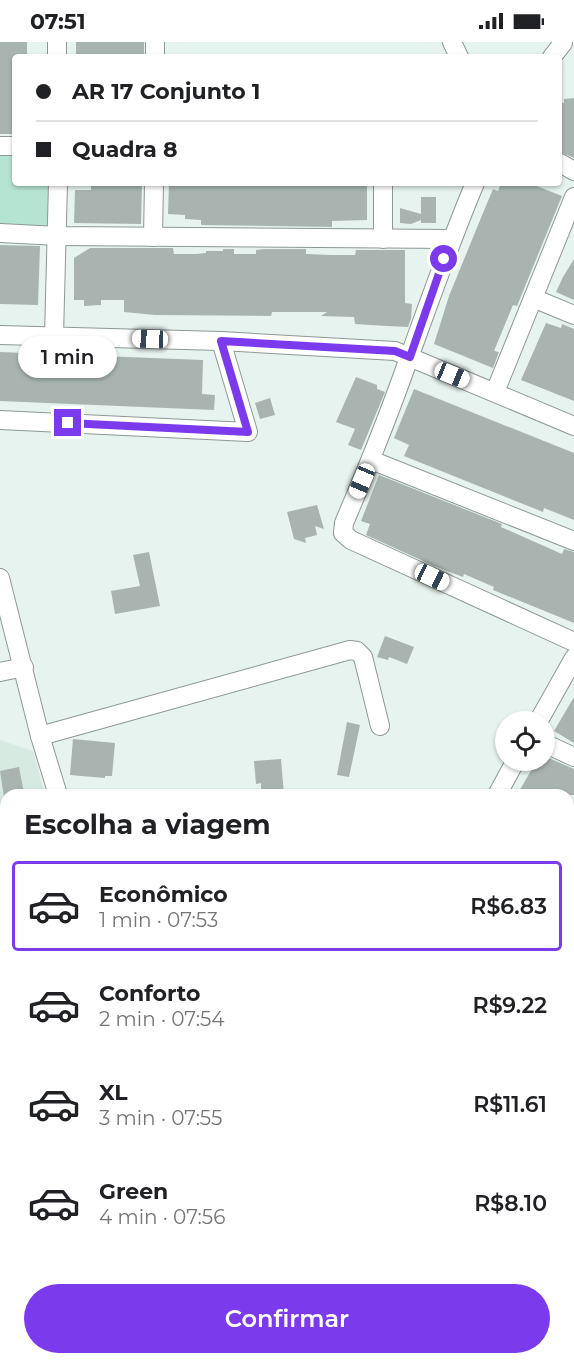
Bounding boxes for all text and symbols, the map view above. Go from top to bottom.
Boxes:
text: 07:51 [30,8,86,35]
text: AR 17 Conjunto 1 [72,78,260,105]
text: Quadra 8 [72,136,178,163]
route start [430,245,457,272]
car [132,329,168,349]
callout: 1 min [19,336,118,378]
text: 1 min [41,345,94,369]
car [432,360,472,390]
route end [54,409,81,436]
car [347,461,377,501]
car [412,561,452,593]
map controls [495,711,555,771]
button: locate [495,711,555,771]
text: Escolha a viagem [24,808,271,841]
icon: car [27,879,81,933]
text: Econômico [99,881,228,908]
text: R$6.83 [470,893,547,920]
text: 1 min · 07:53 [99,908,218,932]
icon: car [27,978,81,1032]
text: Conforto [99,980,200,1007]
text: R$9.22 [473,992,547,1019]
text: 2 min · 07:54 [99,1007,225,1031]
icon: car [27,1077,81,1131]
text: XL [99,1079,128,1106]
text: R$11.61 [473,1091,547,1118]
text: 3 min · 07:55 [99,1106,222,1130]
icon: car [27,1176,81,1230]
text: Green [99,1178,168,1205]
text: R$8.10 [474,1190,547,1217]
text: 4 min · 07:56 [99,1205,225,1229]
button: Confirmar [24,1284,550,1353]

